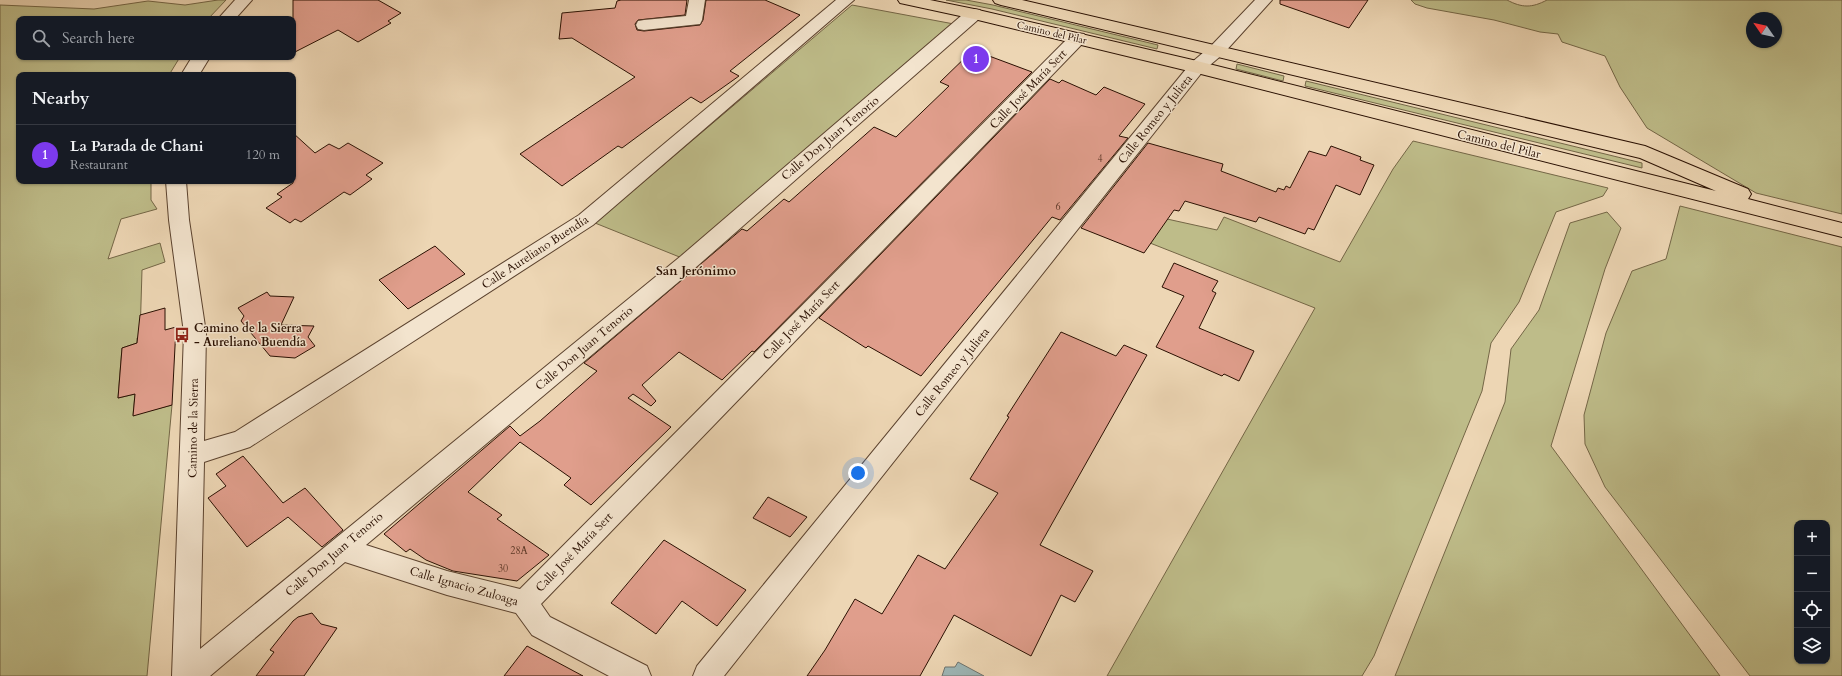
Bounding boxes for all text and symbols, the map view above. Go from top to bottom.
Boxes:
north arrow [1746,12,1782,48]
search box [16,16,296,60]
street label: Camino del Pilar [1015,18,1088,48]
icon: search [30,27,52,49]
text: Search here [62,28,135,48]
pin: 1 [963,44,989,74]
street label: Calle José María Sert [986,46,1070,132]
street label: Calle Romeo y Julieta [1114,70,1196,167]
text: Nearby [32,87,89,110]
street label: Calle Don Juan Tenorio [778,92,883,184]
street label: Camino del Pilar [1456,126,1543,162]
text: La Parada de Chani [70,136,204,156]
text: 1 [42,146,48,164]
text: 120 m [246,146,280,164]
house number: 4 [1097,152,1103,166]
text: Restaurant [70,156,128,174]
house number: 6 [1055,200,1061,214]
street label: Calle Aureliano Buendía [479,211,592,293]
district label: San Jerónimo [656,262,736,280]
street label: Calle José María Sert [759,277,843,363]
street label: Calle Don Juan Tenorio [532,302,637,394]
place label: Camino de la Sierra - Aureliano Buendía [194,320,306,350]
street label: Calle Romeo y Julieta [911,323,993,420]
bus stop icon: Camino de la Sierra - Aureliano Buendía [173,326,191,344]
street label: Camino de la Sierra [184,377,202,478]
your location [848,463,868,483]
street label: Calle Don Juan Tenorio [282,508,387,600]
street label: Calle José María Sert [532,509,616,595]
map controls [1794,520,1830,664]
button: + [1794,520,1830,556]
house number: 28A [510,544,529,558]
button: − [1794,556,1830,592]
house number: 30 [498,562,508,576]
street label: Calle Ignacio Zuloaga [408,563,521,609]
button: locate [1794,592,1830,628]
button: layers [1794,628,1830,664]

